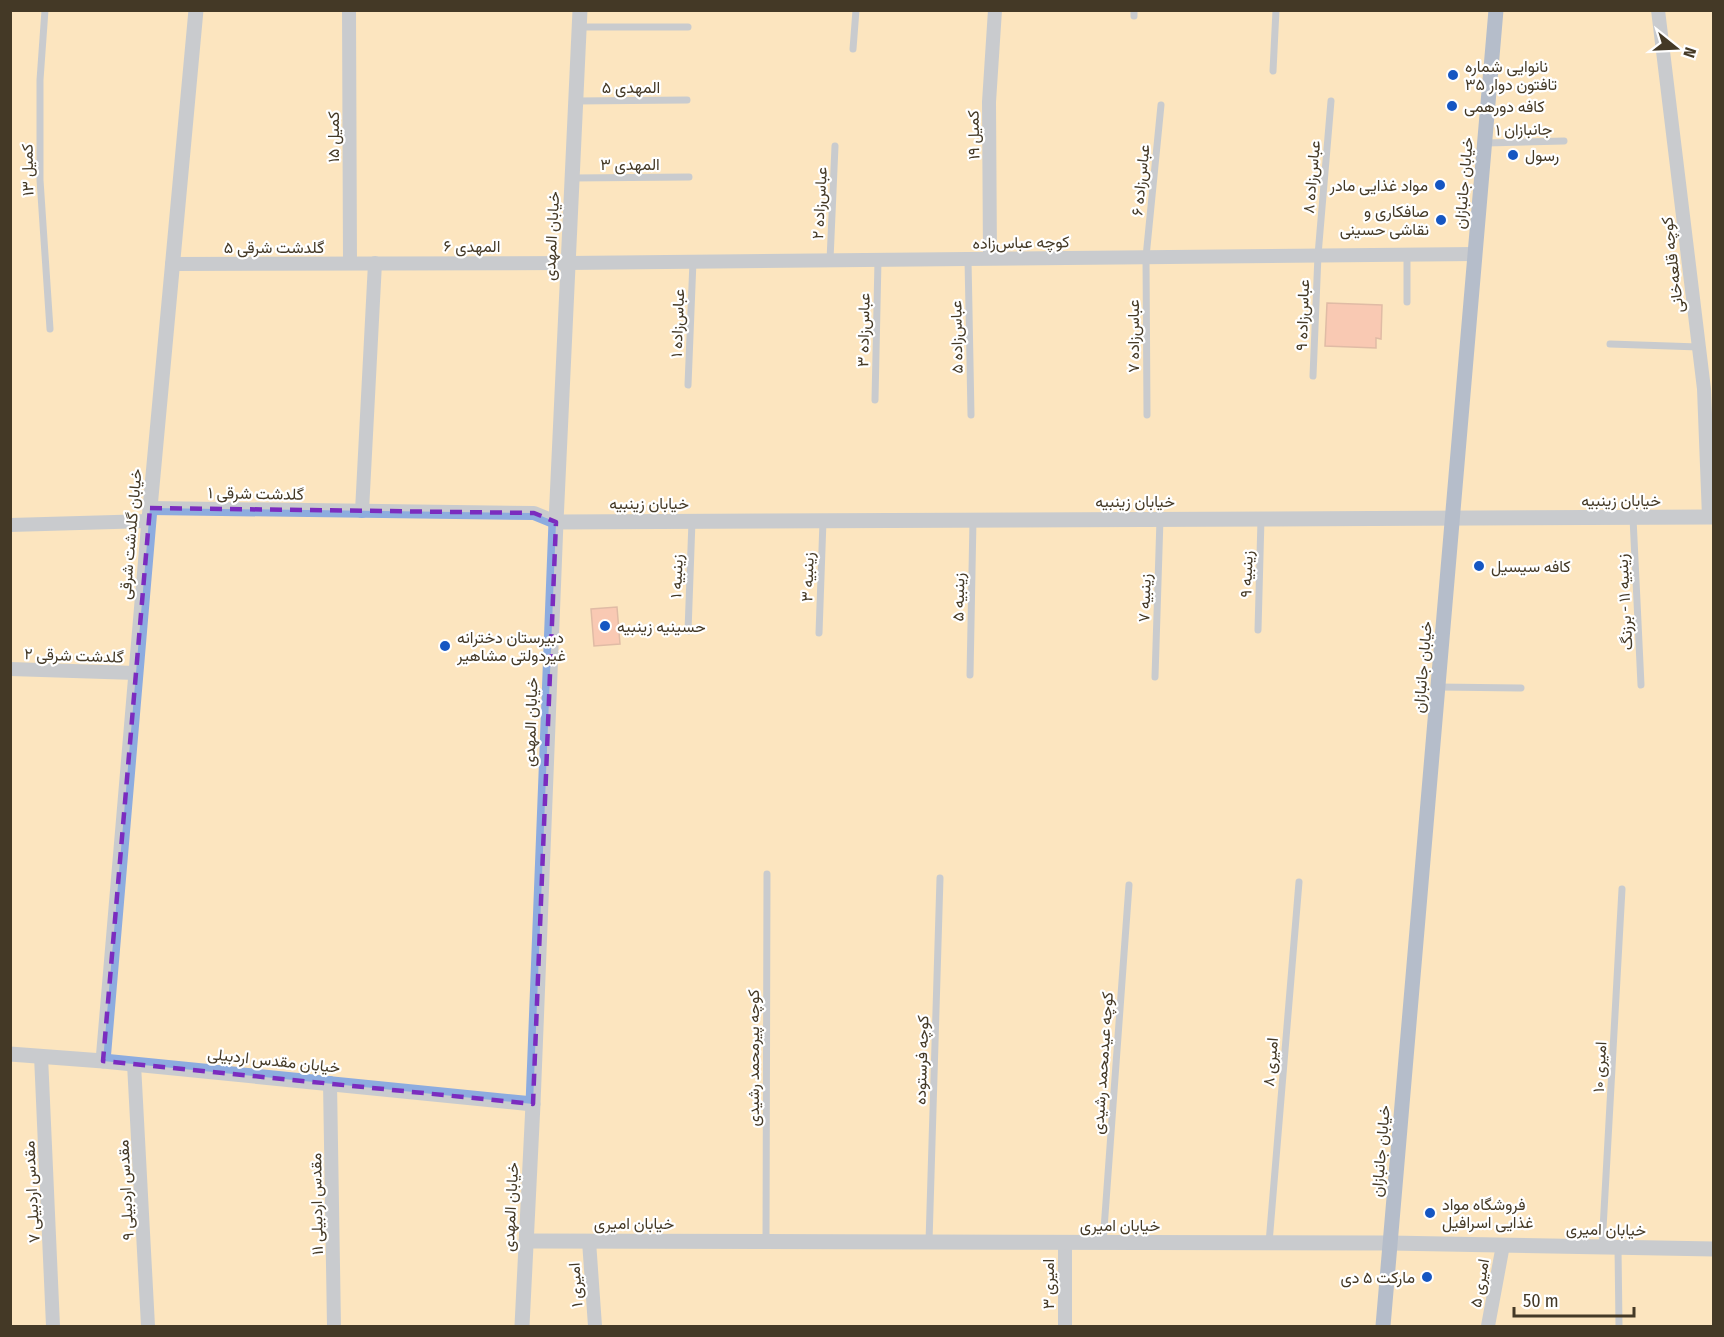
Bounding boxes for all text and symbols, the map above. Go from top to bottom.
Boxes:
north arrow [1646,18,1706,78]
text: N [1679,45,1700,60]
place label: نانوایی شماره ۳۵ تافتون دوار [1465,57,1557,95]
marker: نانوایی شماره ۳۵ تافتون دوار [1446,68,1460,82]
street label: المهدی ۵ [602,78,660,98]
place label: کافه دورهمی [1464,97,1545,117]
marker: کافه دورهمی [1445,99,1459,113]
street label: کمیل ۱۹ [964,110,984,160]
street label: کمیل ۱۵ [324,111,344,163]
street label: جانبازان ۱ [1496,120,1553,140]
street label: خیابان جانبازان [1450,136,1478,230]
street label: عباس‌زاده ۸ [1299,140,1325,215]
street label: عباس‌زاده ۶ [1127,143,1155,217]
street label: کمیل ۱۳ [18,144,38,196]
place label: رسول [1525,146,1559,166]
marker: رسول [1506,148,1520,162]
street label: المهدی ۳ [600,155,660,175]
street label: عباس‌زاده ۲ [808,166,832,240]
place label: مواد غذایی مادر [1328,176,1428,196]
marker: مواد غذایی مادر [1433,178,1447,192]
street label: خیابان المهدی [540,191,564,281]
place label: صافکاری و نقاشی حسینی [1340,202,1429,240]
marker: صافکاری و نقاشی حسینی [1434,213,1448,227]
street label: کوچه قلعه‌خانی [1657,216,1690,314]
street label: کوچه عباس‌زاده [972,232,1070,255]
street label: المهدی ۶ [444,237,500,257]
street label: گلدشت شرقی ۵ [224,238,324,258]
street label: عباس‌زاده ۹ [1292,279,1314,351]
street label: عباس‌زاده ۱ [667,288,689,358]
street label: عباس‌زاده ۳ [853,293,875,367]
street label: عباس‌زاده ۷ [1124,299,1144,373]
street label: عباس‌زاده ۵ [946,300,968,374]
street label: خیابان گلدشت شرقی [115,467,147,600]
street label: گلدشت شرقی ۱ [208,483,304,505]
street label: خیابان زینبیه [1581,491,1661,511]
street label: خیابان زینبیه [1095,492,1175,512]
street label: خیابان زینبیه [609,494,689,514]
street label: زینبیه ۹ [1236,550,1258,598]
street label: زینبیه ۳ [797,552,819,602]
street label: زینبیه ۱۱ - برزنگ [1612,553,1638,651]
street label: زینبیه ۱ [666,554,688,598]
place label: کافه سیسیل [1491,557,1571,577]
marker: کافه سیسیل [1472,559,1486,573]
street label: زینبیه ۵ [949,572,969,622]
street label: زینبیه ۷ [1134,573,1156,623]
place label: حسینیه زینبیه [617,617,706,637]
marker: حسینیه زینبیه [598,619,612,633]
street label: خیابان جانبازان [1409,620,1437,714]
place label: دبیرستان دخترانه غیردولتی مشاهیر [456,628,566,666]
marker: دبیرستان دخترانه غیردولتی مشاهیر [438,639,452,653]
street label: گلدشت شرقی ۲ [24,644,124,668]
street label: خیابان المهدی [519,677,543,767]
street label: کوچه پیرمحمد رشیدی [744,989,765,1127]
street label: کوچه عیدمحمد رشیدی [1088,991,1119,1135]
street label: کوچه فرستوده [910,1015,935,1105]
street label: امیری ۸ [1259,1037,1283,1087]
street label: امیری ۱۰ [1589,1041,1611,1093]
street label: خیابان مقدس اردبیلی [206,1044,342,1078]
street label: خیابان جانبازان [1367,1104,1395,1198]
street label: مقدس اردبیلی ۹ [113,1139,139,1241]
street label: مقدس اردبیلی ۷ [19,1140,45,1244]
street label: مقدس اردبیلی ۱۱ [306,1153,328,1255]
street label: خیابان المهدی [499,1162,523,1252]
place label: فروشگاه مواد غذایی اسرافیل [1442,1195,1533,1233]
marker: فروشگاه مواد غذایی اسرافیل [1423,1206,1437,1220]
street label: خیابان امیری [594,1214,674,1234]
street label: خیابان امیری [1080,1216,1160,1236]
street label: خیابان امیری [1566,1219,1647,1241]
street label: امیری ۵ [1466,1257,1494,1309]
street label: امیری ۳ [1039,1259,1059,1309]
street label: امیری ۱ [564,1262,588,1308]
place label: مارکت ۵ دی [1340,1268,1415,1288]
marker: مارکت ۵ دی [1420,1270,1434,1284]
scale bar [1514,1280,1634,1318]
text: 50 m [1523,1290,1559,1312]

